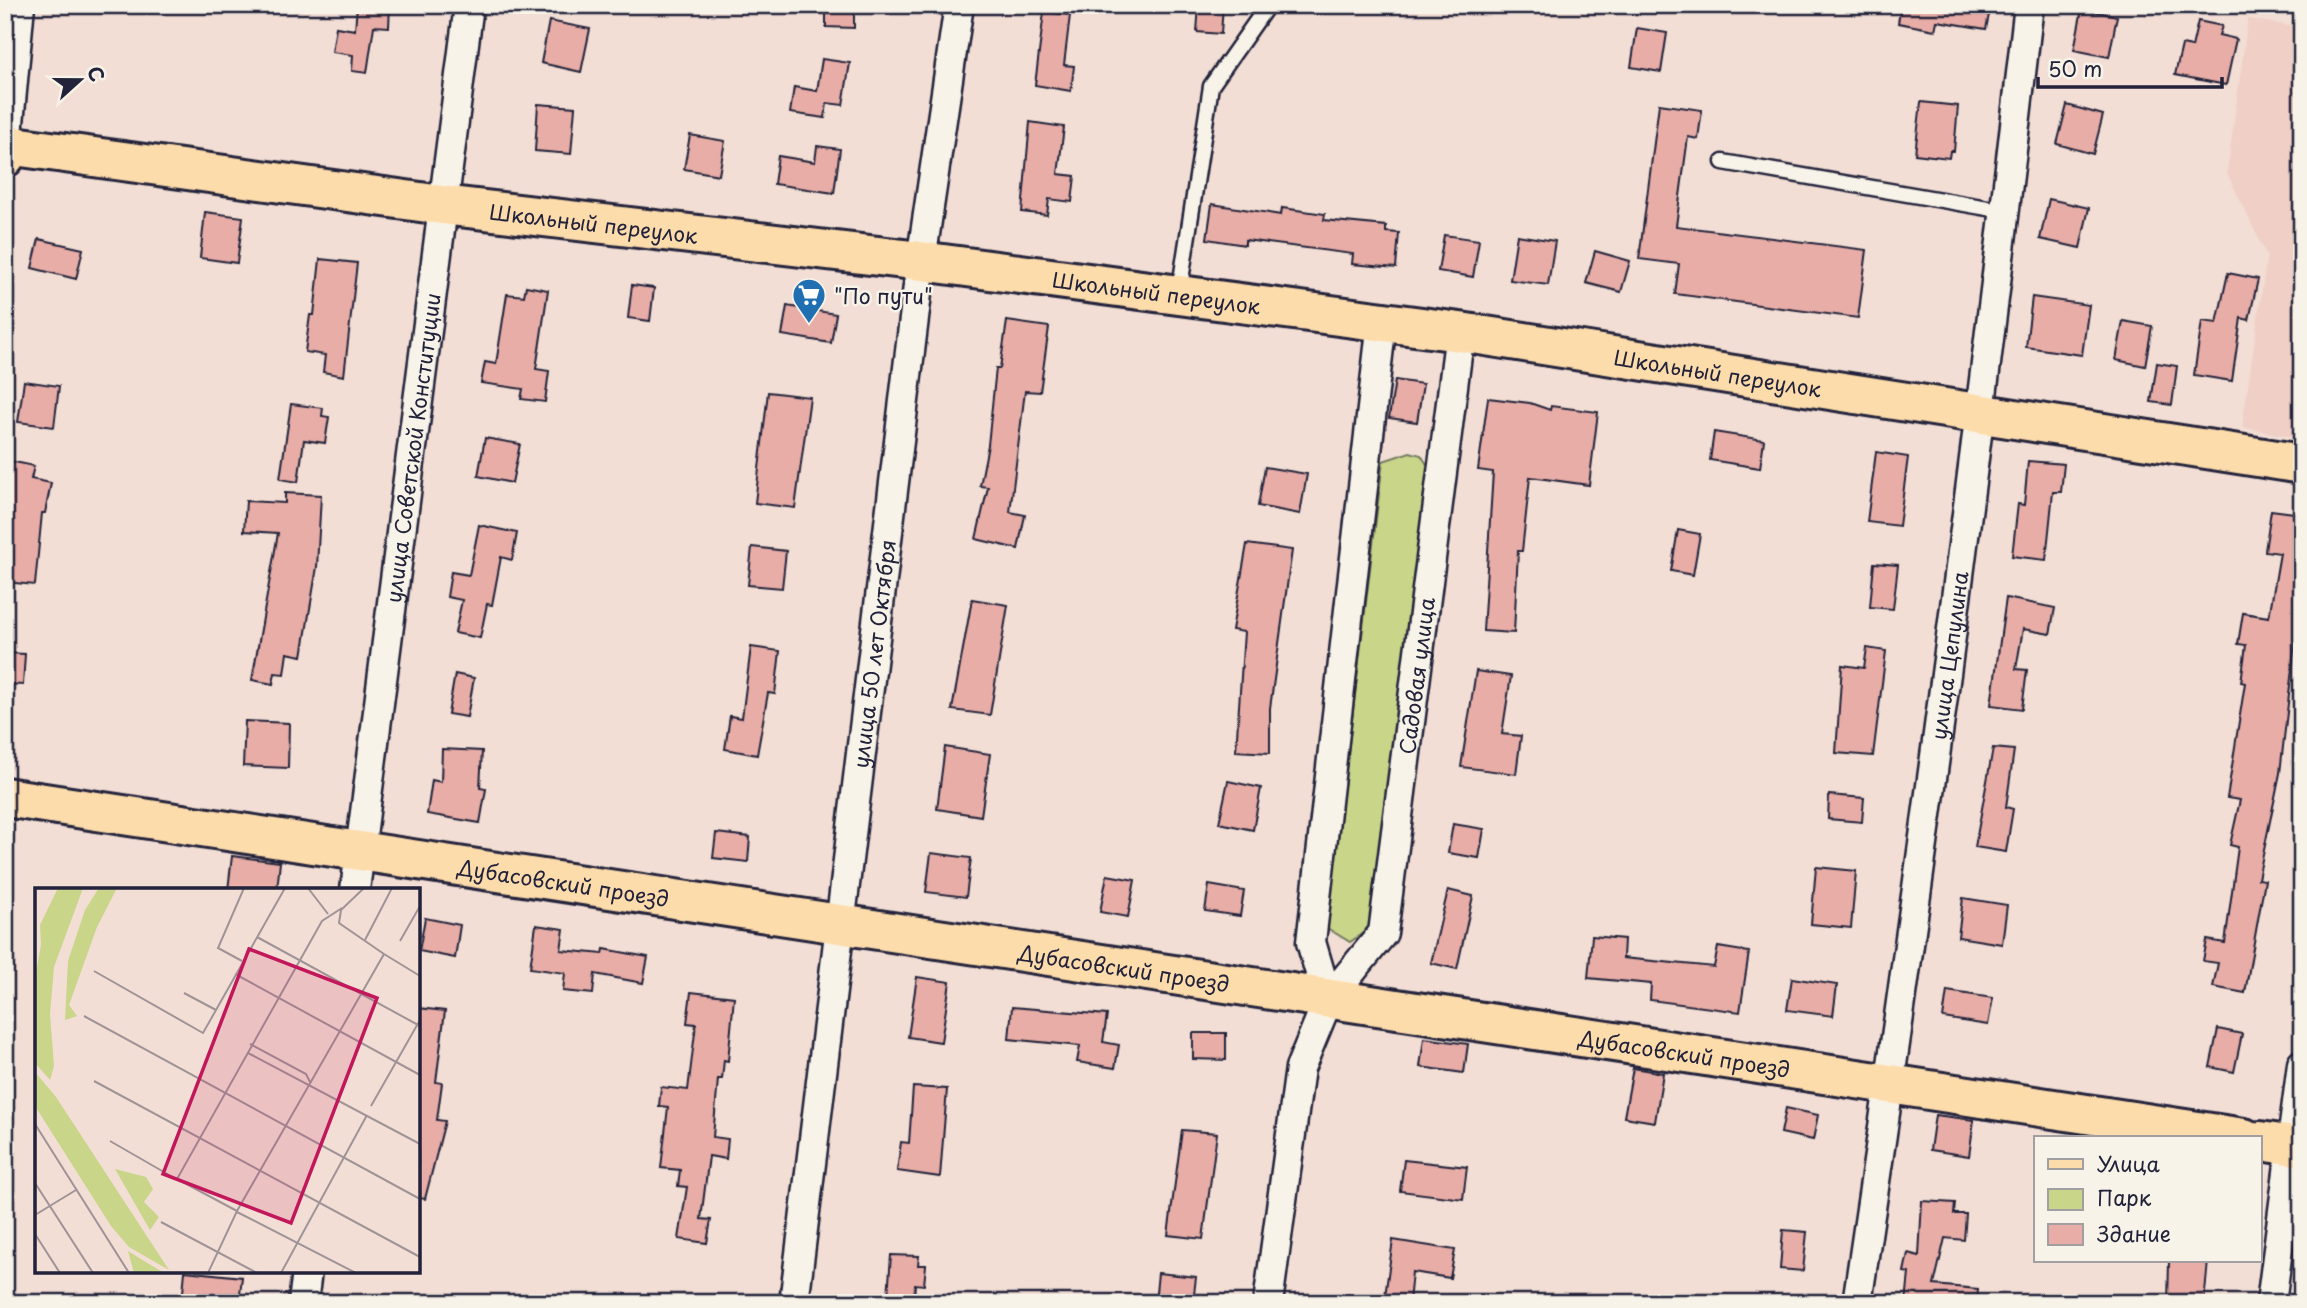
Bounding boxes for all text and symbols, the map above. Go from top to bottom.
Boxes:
north arrow [46,46,116,116]
scale bar [2038,46,2221,90]
text: 50 m [2048,52,2102,84]
text: С [81,62,112,85]
street label: Школьный переулок [488,195,700,251]
street label: Школьный переулок [1050,262,1263,322]
supermarket icon: "По пути" [790,276,828,325]
place label: "По пути" [834,279,933,311]
street label: улица Советской Конституции [376,291,448,605]
street label: Школьный переулок [1612,340,1824,405]
street label: улица 50 лет Октября [843,538,903,770]
street label: улица Цепулина [1921,568,1976,742]
street label: Садовая улица [1390,595,1442,756]
street label: Дубасовский проезд [455,850,671,914]
inset map [35,888,420,1273]
street label: Дубасовский проезд [1015,935,1232,999]
street label: Дубасовский проезд [1576,1021,1792,1085]
legend [2034,1136,2262,1262]
text: Улица [2097,1147,2160,1179]
text: Парк [2097,1181,2152,1213]
text: Здание [2097,1217,2171,1249]

